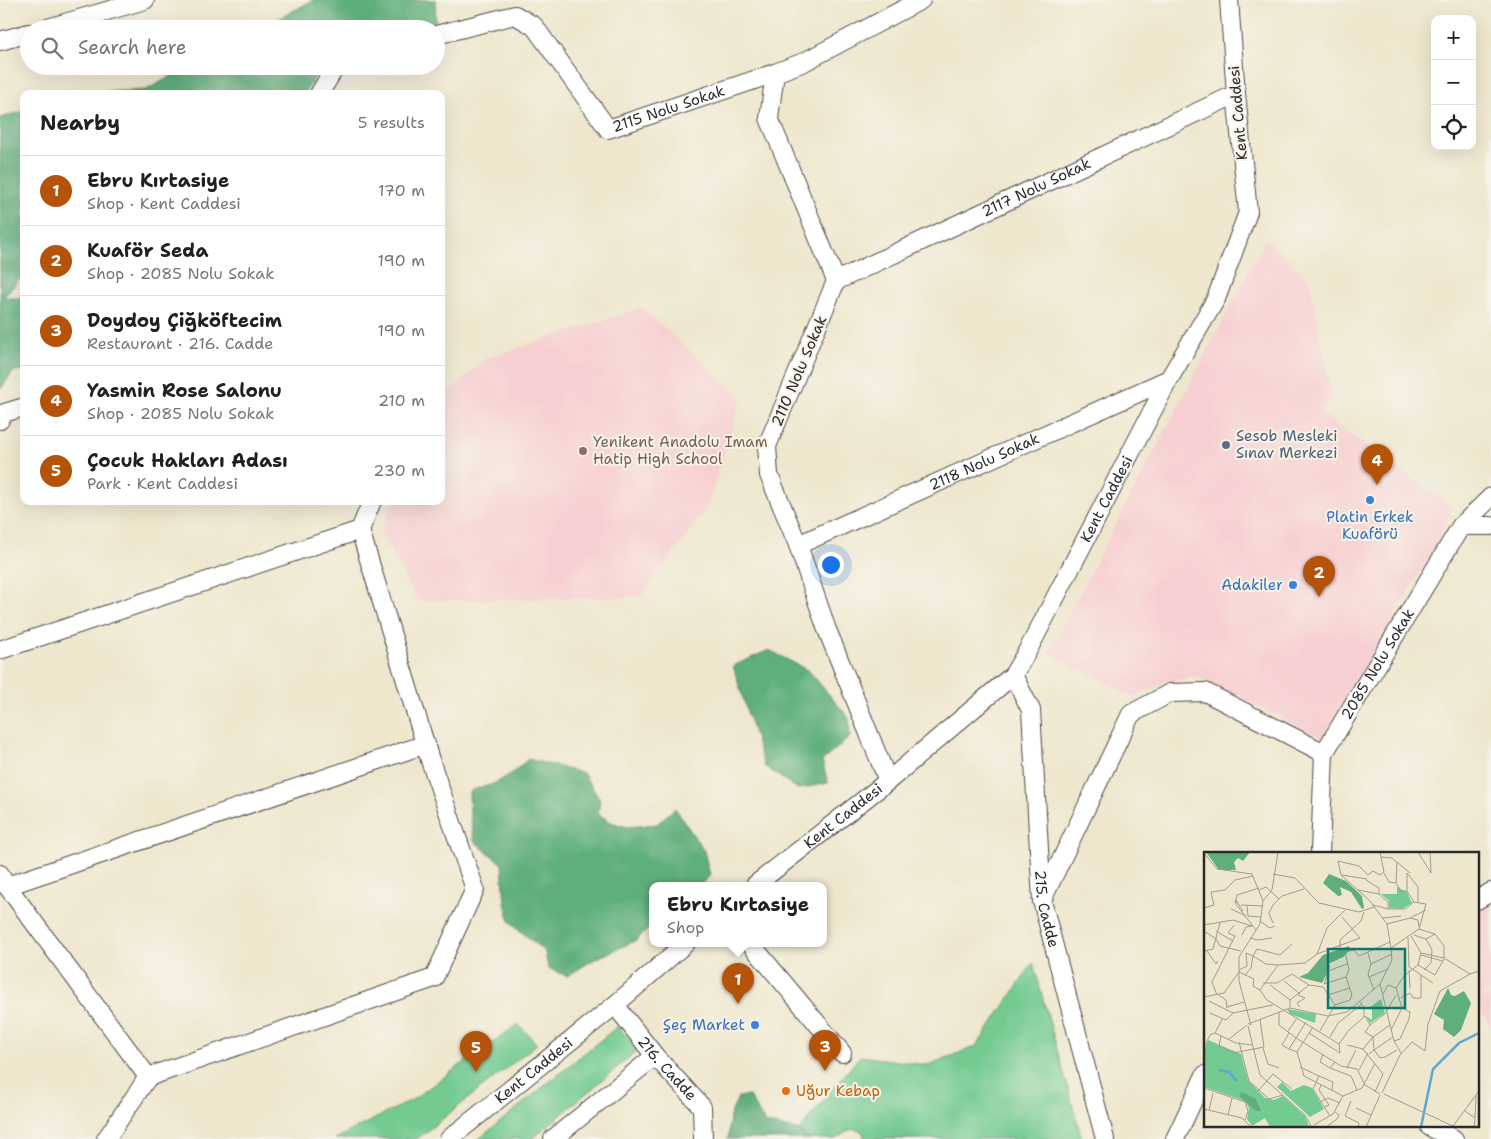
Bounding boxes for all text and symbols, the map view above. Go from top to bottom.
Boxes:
map controls [1431,15,1476,150]
button: + [1431,15,1476,60]
search box [20,20,445,75]
icon: search [38,34,66,62]
text: Search here [78,35,187,60]
button: − [1431,60,1476,105]
street label: Kent Caddesi [1224,65,1252,161]
street label: 2115 Nolu Sokak [610,81,727,137]
button: locate [1431,105,1476,150]
text: Nearby [40,109,120,137]
text: 5 results [358,112,425,133]
street label: 2117 Nolu Sokak [978,153,1094,222]
text: Ebru Kırtasiye [87,168,229,193]
text: 1 [52,180,60,201]
text: 170 m [378,180,425,201]
text: Shop · Kent Caddesi [87,193,241,214]
text: Kuaför Seda [87,238,208,263]
text: 2 [50,250,62,271]
text: 190 m [378,250,425,271]
text: Shop · 2085 Nolu Sokak [87,263,274,284]
text: Doydoy Çiğköftecim [87,308,282,333]
street label: 2110 Nolu Sokak [767,313,831,429]
text: 3 [50,320,62,341]
text: 190 m [378,320,425,341]
text: Restaurant · 216. Cadde [87,333,273,354]
text: Yasmin Rose Salonu [87,378,282,403]
text: 4 [50,390,62,411]
text: 210 m [378,390,425,411]
text: Shop · 2085 Nolu Sokak [87,403,274,424]
place label: Sesob Mesleki Sınav Merkezi [1236,426,1338,463]
street label: 2118 Nolu Sokak [926,428,1043,495]
place label: Yenikent Anadolu Imam Hatip High School [593,432,768,469]
marker: Sesob Mesleki Sınav Merkezi [1220,439,1232,451]
pin: 4 [1361,444,1393,485]
marker: Yenikent Anadolu Imam Hatip High School [577,445,589,457]
text: Çocuk Hakları Adası [87,448,288,473]
street label: Kent Caddesi [1076,452,1137,546]
text: 5 [51,460,61,481]
text: 230 m [373,460,425,481]
text: Park · Kent Caddesi [87,473,238,494]
marker: Platin Erkek Kuaförü [1364,494,1376,506]
place label: Platin Erkek Kuaförü [1326,507,1414,544]
your location [818,552,844,578]
pin: 2 [1303,556,1335,597]
place label: Adakiler [1221,575,1283,595]
marker: Adakiler [1287,579,1299,591]
street label: 2085 Nolu Sokak [1336,605,1419,723]
street label: Kent Caddesi [800,779,887,853]
inset map [1204,852,1478,1126]
street label: 215. Cadde [1030,869,1064,950]
popup [649,882,827,947]
text: Ebru Kırtasiye [667,892,809,917]
text: Shop [667,917,704,938]
pin: 1 [722,963,754,1004]
place label: Şeç Market [663,1015,745,1035]
marker: Şeç Market [749,1019,761,1031]
pin: 3 [809,1030,841,1071]
pin: 5 [460,1031,492,1072]
street label: 216. Cadde [633,1032,701,1105]
street label: Kent Caddesi [491,1033,577,1108]
place label: Uğur Kebap [796,1081,880,1101]
marker: Uğur Kebap [780,1085,792,1097]

